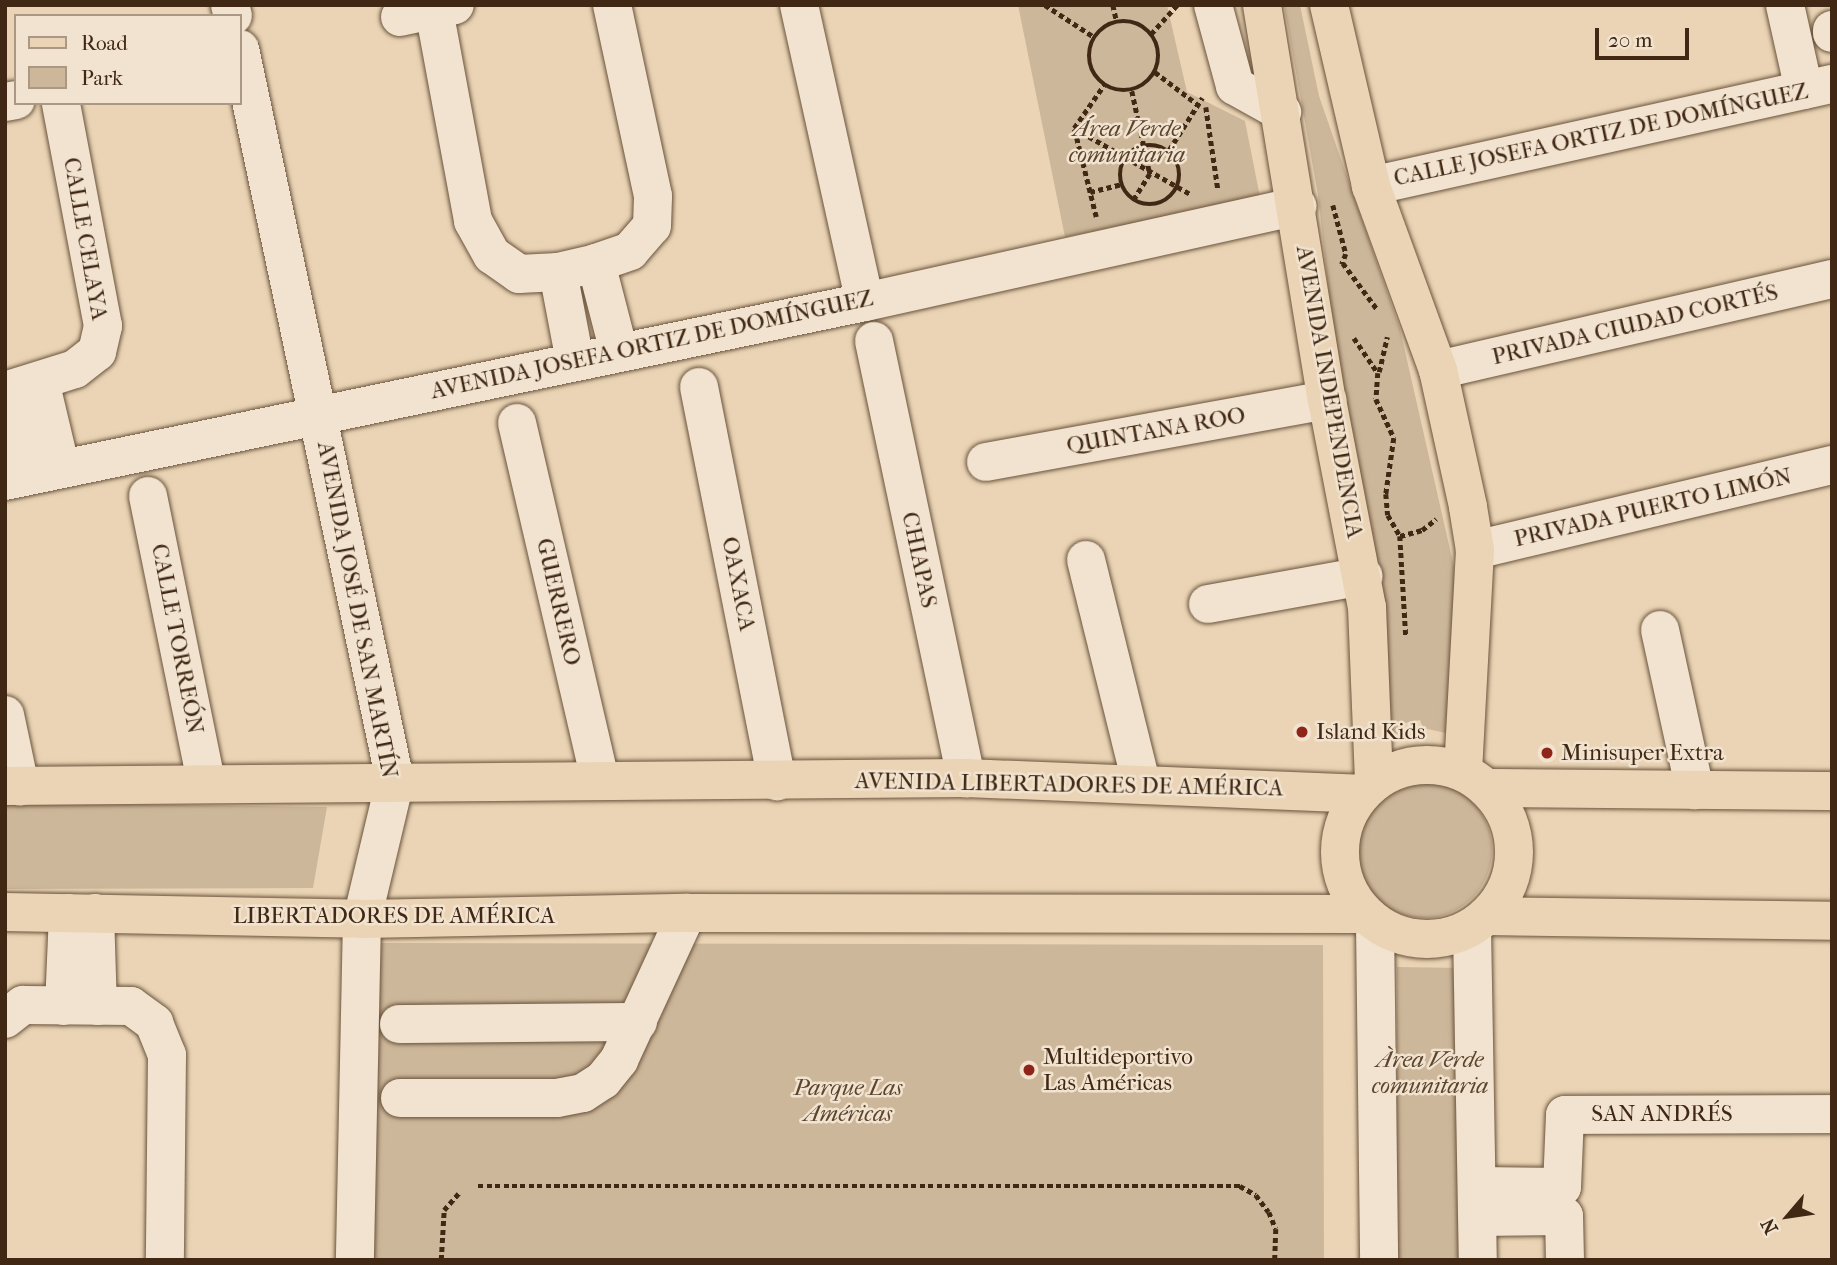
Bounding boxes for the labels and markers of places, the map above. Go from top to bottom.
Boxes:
place label: Island Kids [1316,718,1425,746]
marker: Island Kids [1294,724,1310,740]
place label: Minisuper Extra [1561,739,1724,767]
marker: Minisuper Extra [1539,745,1555,761]
place label: Multideportivo Las Américas [1043,1043,1193,1097]
marker: Multideportivo Las Américas [1021,1062,1037,1078]

